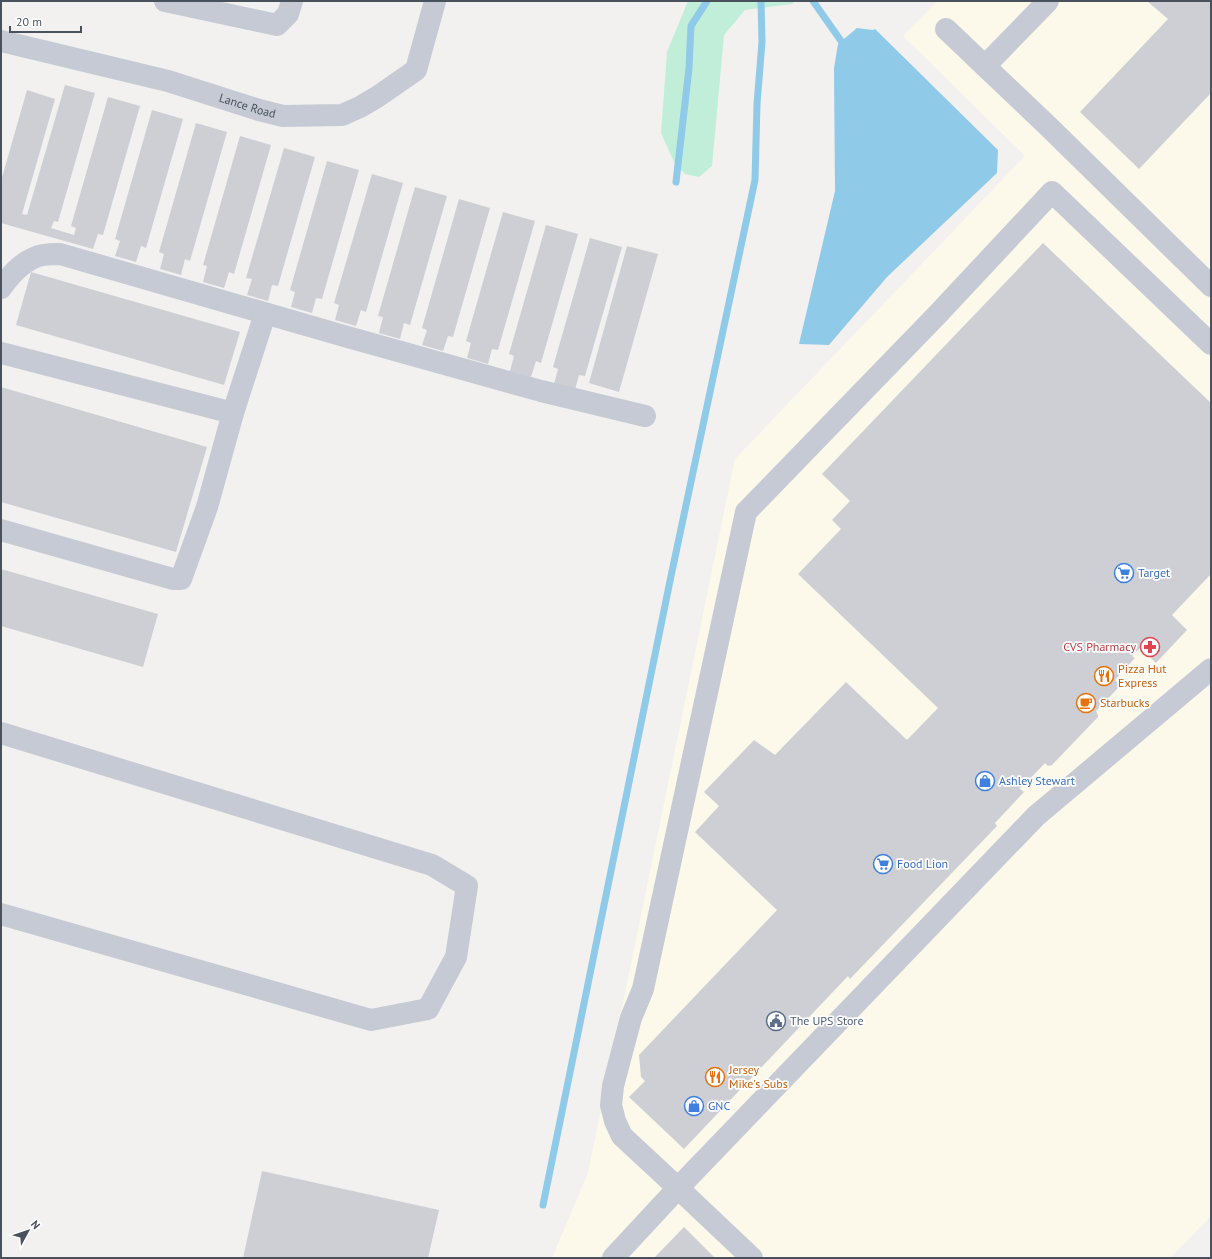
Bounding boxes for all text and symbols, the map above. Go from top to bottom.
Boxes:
scale bar [10,8,81,34]
text: 20 m [16,14,42,29]
street label: Lance Road [217,90,277,121]
supermarket icon: Target [1113,562,1135,584]
place label: Target [1138,565,1170,580]
pharmacy icon: CVS Pharmacy [1139,636,1161,658]
place label: CVS Pharmacy [1063,639,1136,654]
place label: Pizza Hut Express [1118,661,1166,690]
restaurant icon: Pizza Hut Express [1093,665,1115,687]
cafe icon: Starbucks [1075,692,1097,714]
place label: Starbucks [1100,695,1150,710]
shop icon: Ashley Stewart [974,770,996,792]
place label: Ashley Stewart [999,773,1075,788]
supermarket icon: Food Lion [872,853,894,875]
place label: Food Lion [897,856,948,871]
public building icon: The UPS Store [765,1010,787,1032]
place label: The UPS Store [790,1013,864,1028]
place label: Jersey Mike's Subs [728,1062,788,1091]
restaurant icon: Jersey Mike's Subs [704,1066,726,1088]
shop icon: GNC [683,1095,705,1117]
place label: GNC [708,1098,730,1113]
north arrow [8,1211,48,1251]
text: N [28,1217,43,1232]

